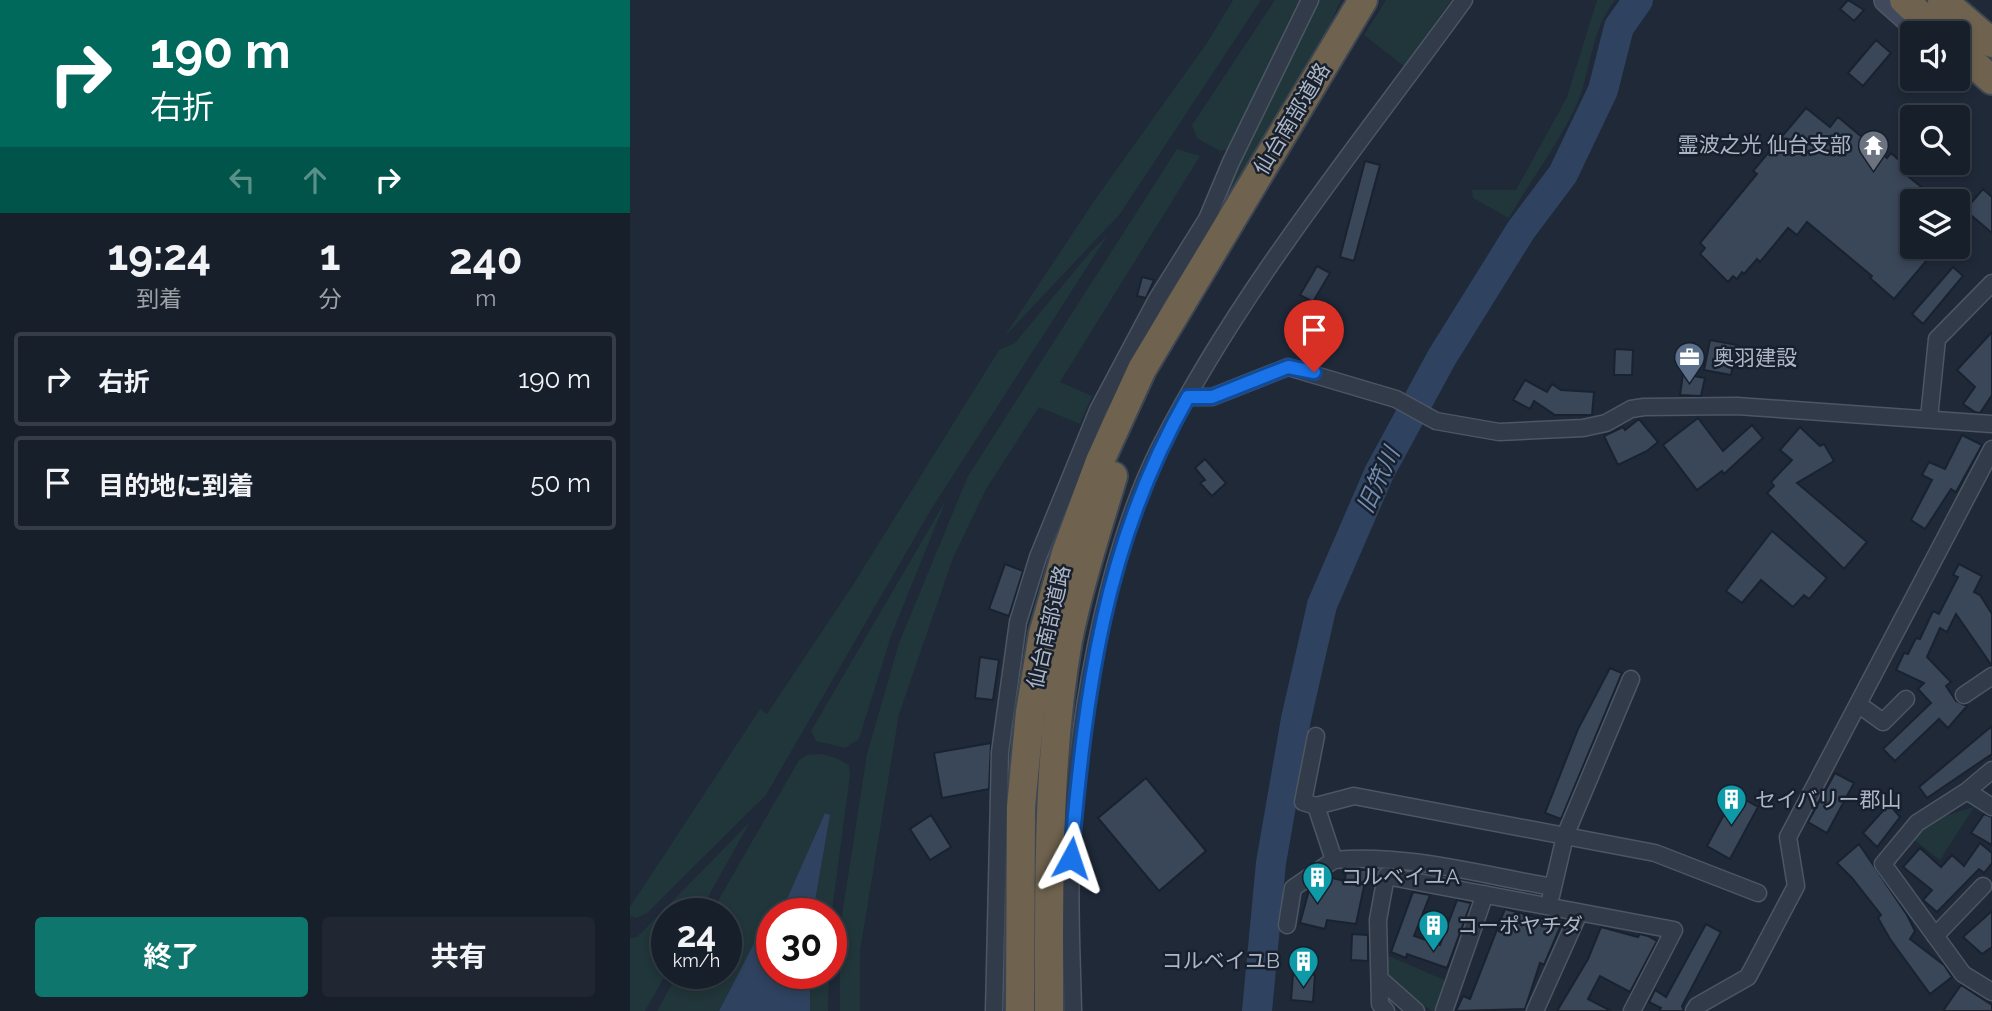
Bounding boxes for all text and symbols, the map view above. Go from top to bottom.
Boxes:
map controls [1900,21,1970,259]
button: sound [1900,21,1970,91]
text: 190 m [150,22,291,79]
icon: right [35,28,126,119]
street label: 仙台南部道路 [1248,58,1335,179]
text: 右折 [150,88,214,125]
button: search [1900,105,1970,175]
temple icon: 霊波之光 仙台支部 [1857,128,1891,172]
place label: 霊波之光 仙台支部 [1678,132,1851,157]
icon: left [223,161,261,199]
icon: ahead [296,161,334,199]
icon: right [369,161,407,199]
button: layers [1900,189,1970,259]
text: 19:24 [108,231,211,280]
text: 1 [320,231,340,280]
text: 240 [449,235,523,284]
text: m [475,284,496,311]
text: 到着 [136,285,182,312]
text: 分 [319,285,342,312]
pin [1284,300,1344,372]
icon: arrive [1295,311,1333,349]
office icon: 奥羽建設 [1673,341,1707,385]
place label: 奥羽建設 [1713,345,1797,370]
icon: right [39,360,77,398]
text: 190 m [518,364,591,394]
text: 右折 [98,367,150,397]
water label: 旧笊川 [1351,440,1406,517]
icon: arrive [39,464,77,502]
text: 50 m [530,468,591,498]
text: 目的地に到着 [98,471,254,501]
street label: 仙台南部道路 [1022,563,1075,691]
building icon: セイバリー郡山 [1715,783,1749,827]
place label: セイバリー郡山 [1755,787,1902,812]
position arrow [1034,821,1108,895]
building icon: コルベイユA [1301,860,1335,904]
place label: コルベイユA [1341,864,1460,889]
speed limit sign: 30 [756,898,847,989]
building icon: コーポヤチダ [1417,909,1451,953]
place label: コーポヤチダ [1457,913,1583,938]
text: 24 [677,914,716,955]
button: 終了 [35,917,308,997]
button: 共有 [322,917,595,997]
building icon: コルベイユB [1286,944,1320,988]
place label: コルベイユB [1161,948,1280,973]
text: km/h [673,950,720,971]

